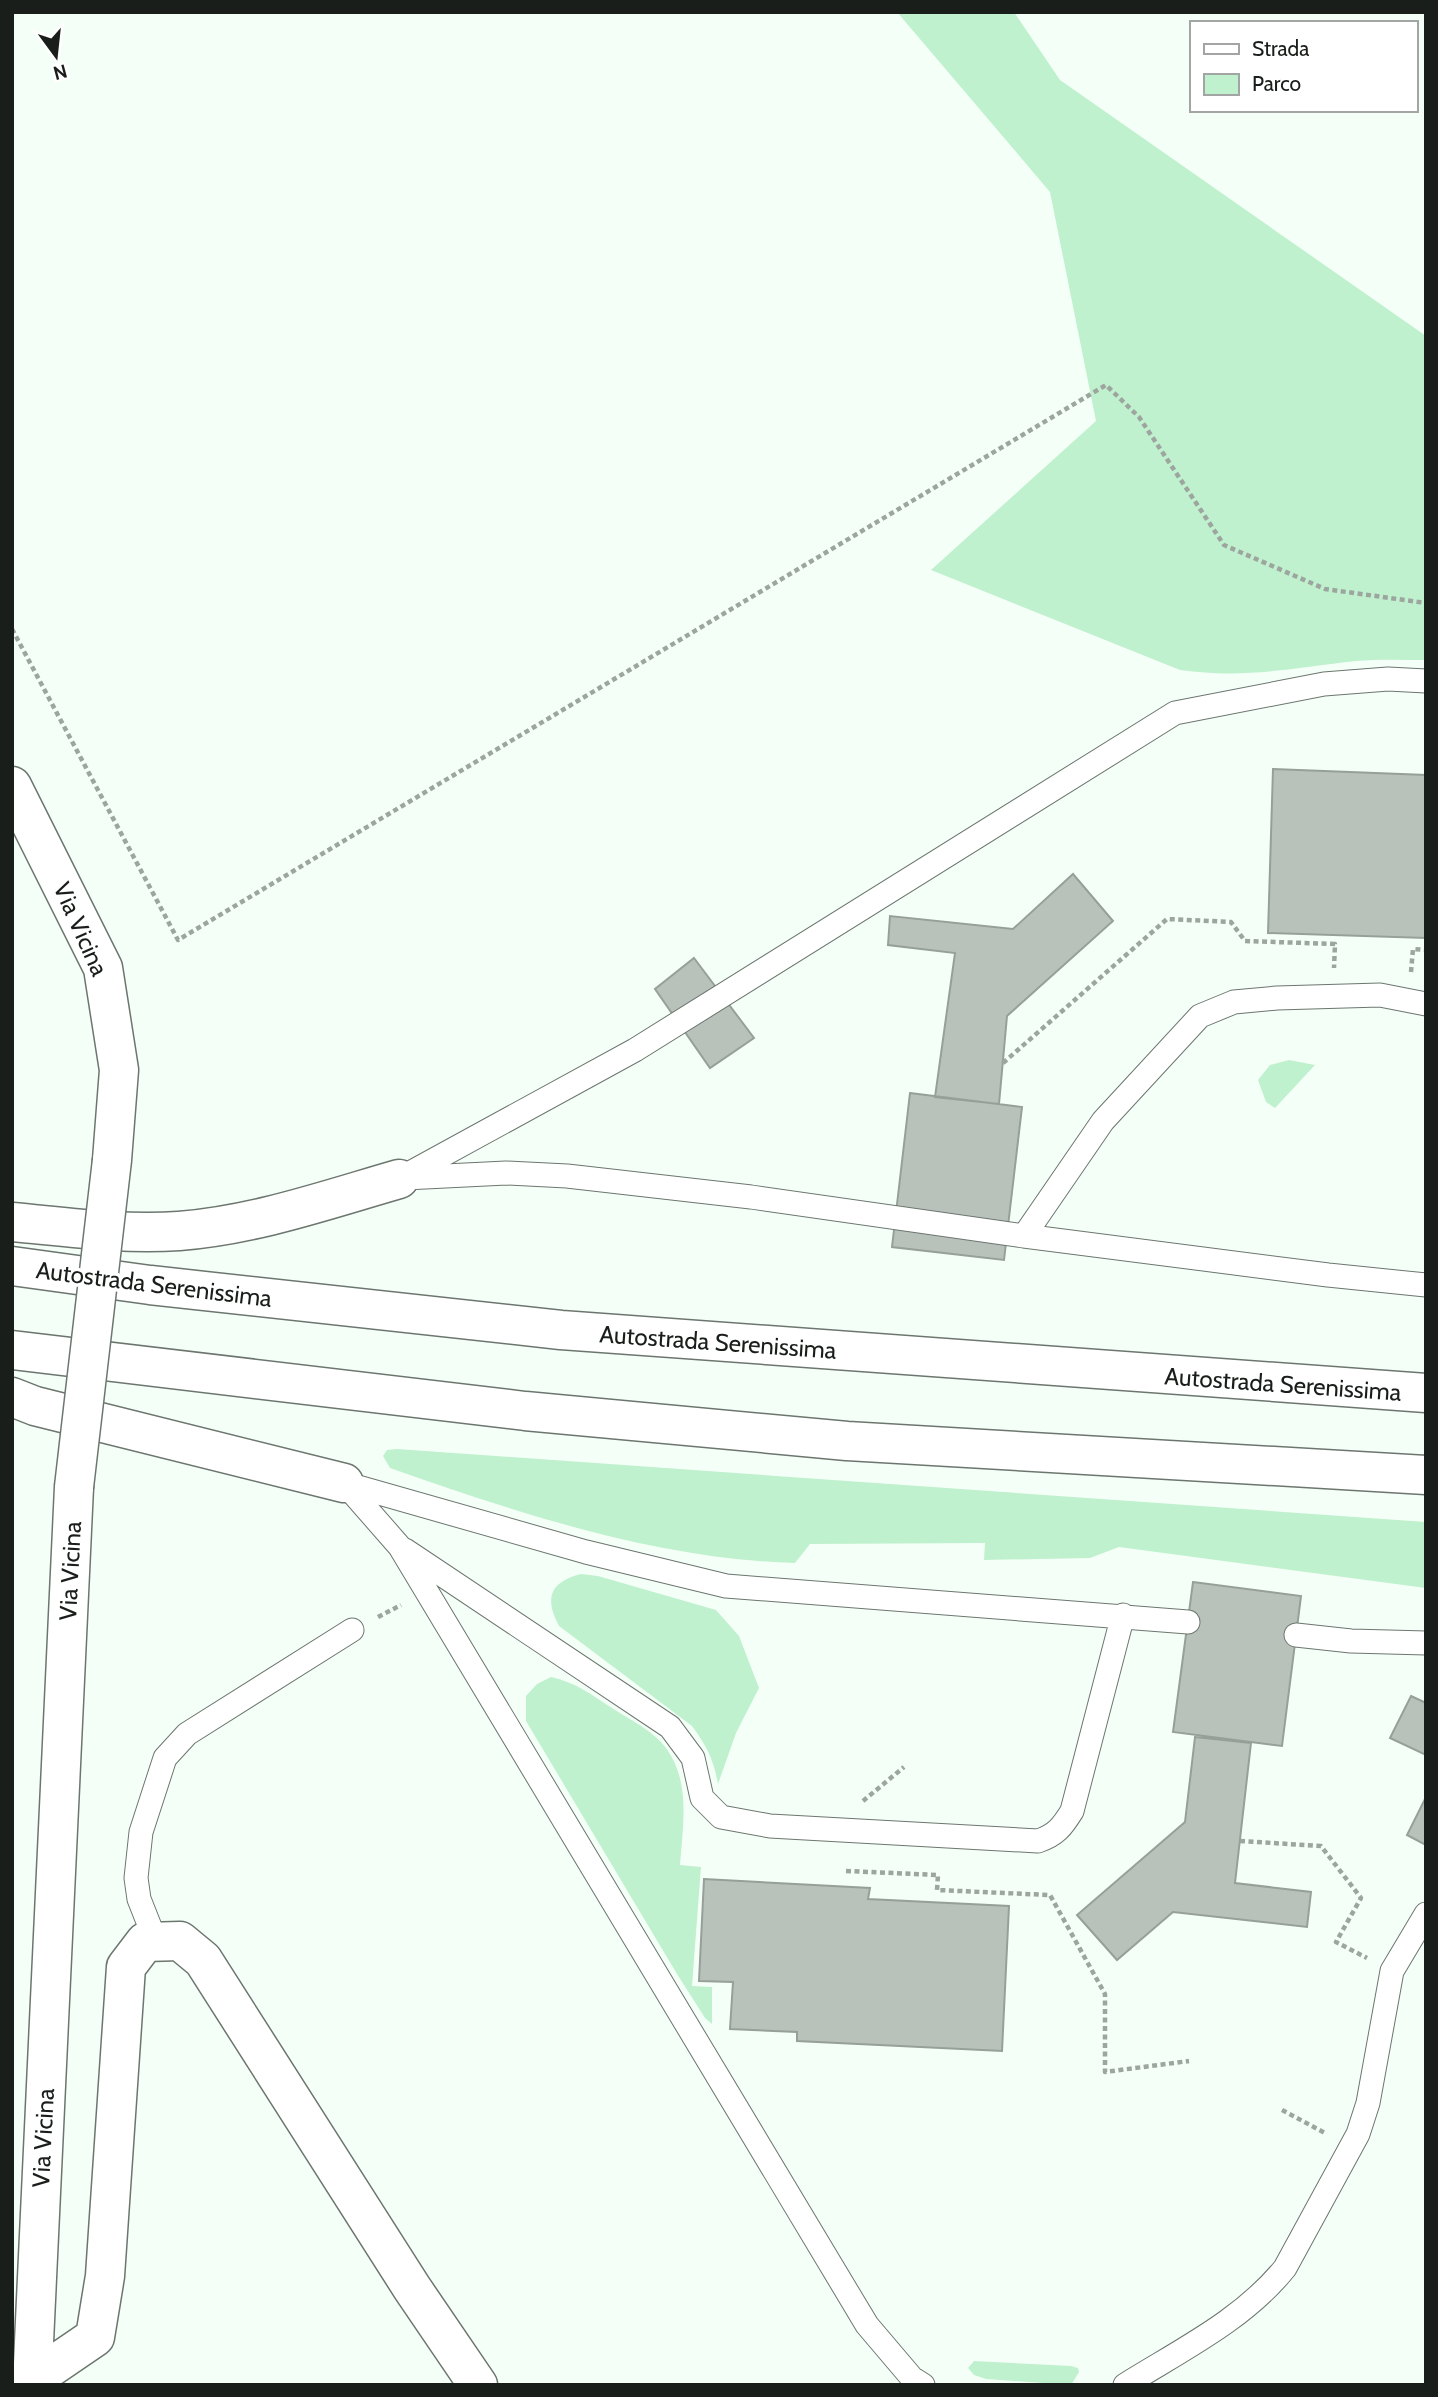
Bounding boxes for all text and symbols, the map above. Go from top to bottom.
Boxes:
north arrow [21,21,91,91]
legend [1190,21,1417,112]
text: Strada [1252,36,1309,61]
text: N [51,59,70,85]
text: Parco [1252,71,1301,96]
street label: Via Vicina [48,878,115,981]
street label: Autostrada Serenissima [34,1255,274,1313]
street label: Autostrada Serenissima [599,1319,838,1365]
street label: Autostrada Serenissima [1164,1361,1403,1407]
street label: Via Vicina [53,1520,87,1621]
street label: Via Vicina [26,2087,60,2188]

